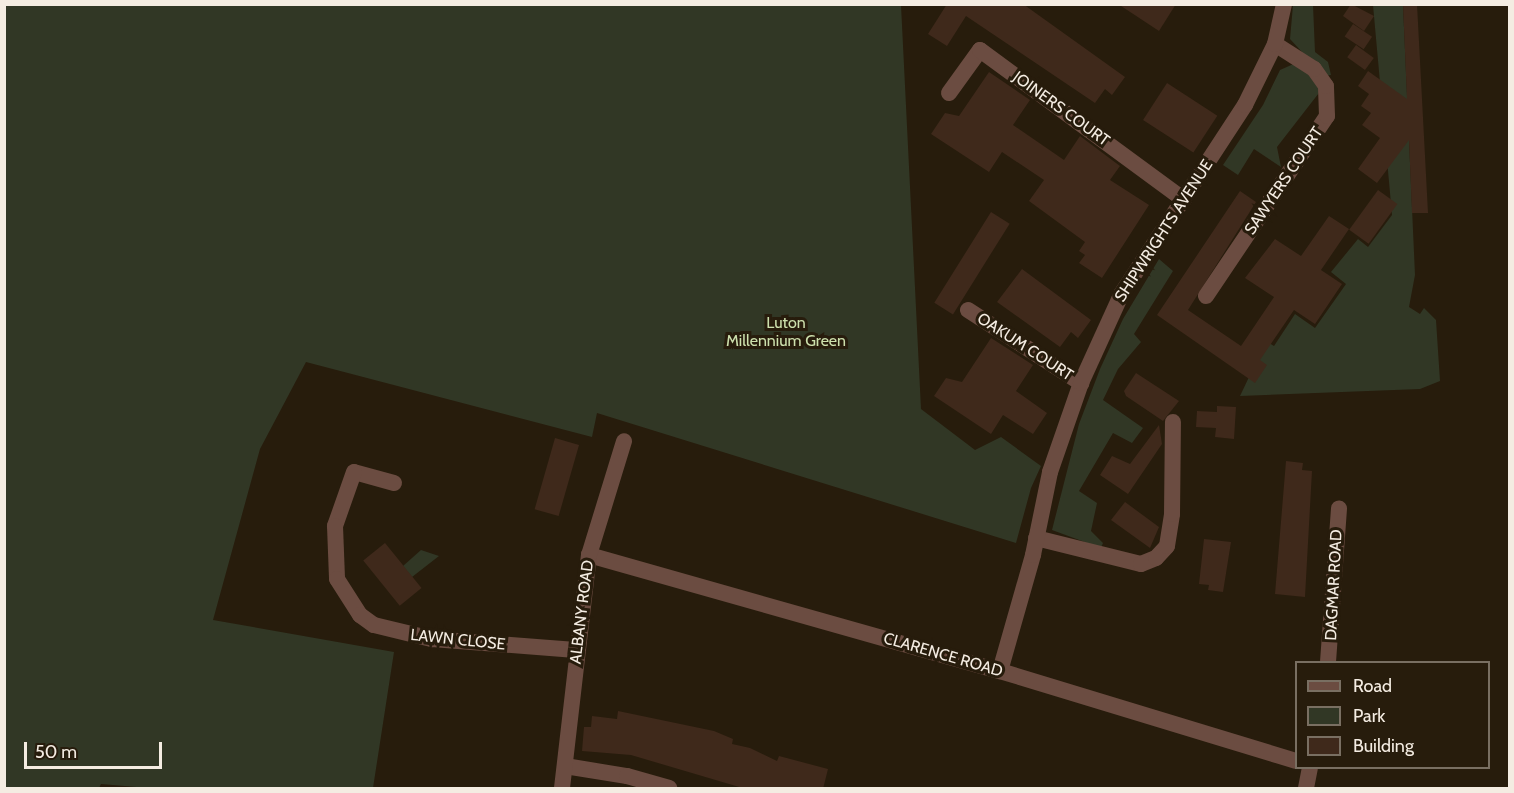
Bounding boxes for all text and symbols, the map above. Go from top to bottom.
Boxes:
street label: JOINERS COURT [1009,68,1113,150]
street label: SAWYERS COURT [1241,123,1327,239]
street label: SHIPWRIGHTS AVENUE [1111,156,1217,306]
street label: OAKUM COURT [973,309,1077,385]
park label: Luton Millennium Green [726,313,846,351]
street label: DAGMAR ROAD [1322,529,1346,641]
street label: ALBANY ROAD [566,559,598,665]
street label: LAWN CLOSE [410,625,506,655]
street label: CLARENCE ROAD [881,629,1005,681]
legend [1295,661,1490,769]
text: Road [1353,675,1392,697]
text: Park [1353,705,1385,727]
scale bar [27,730,165,768]
text: Building [1353,735,1414,757]
text: 50 m [35,741,77,763]

